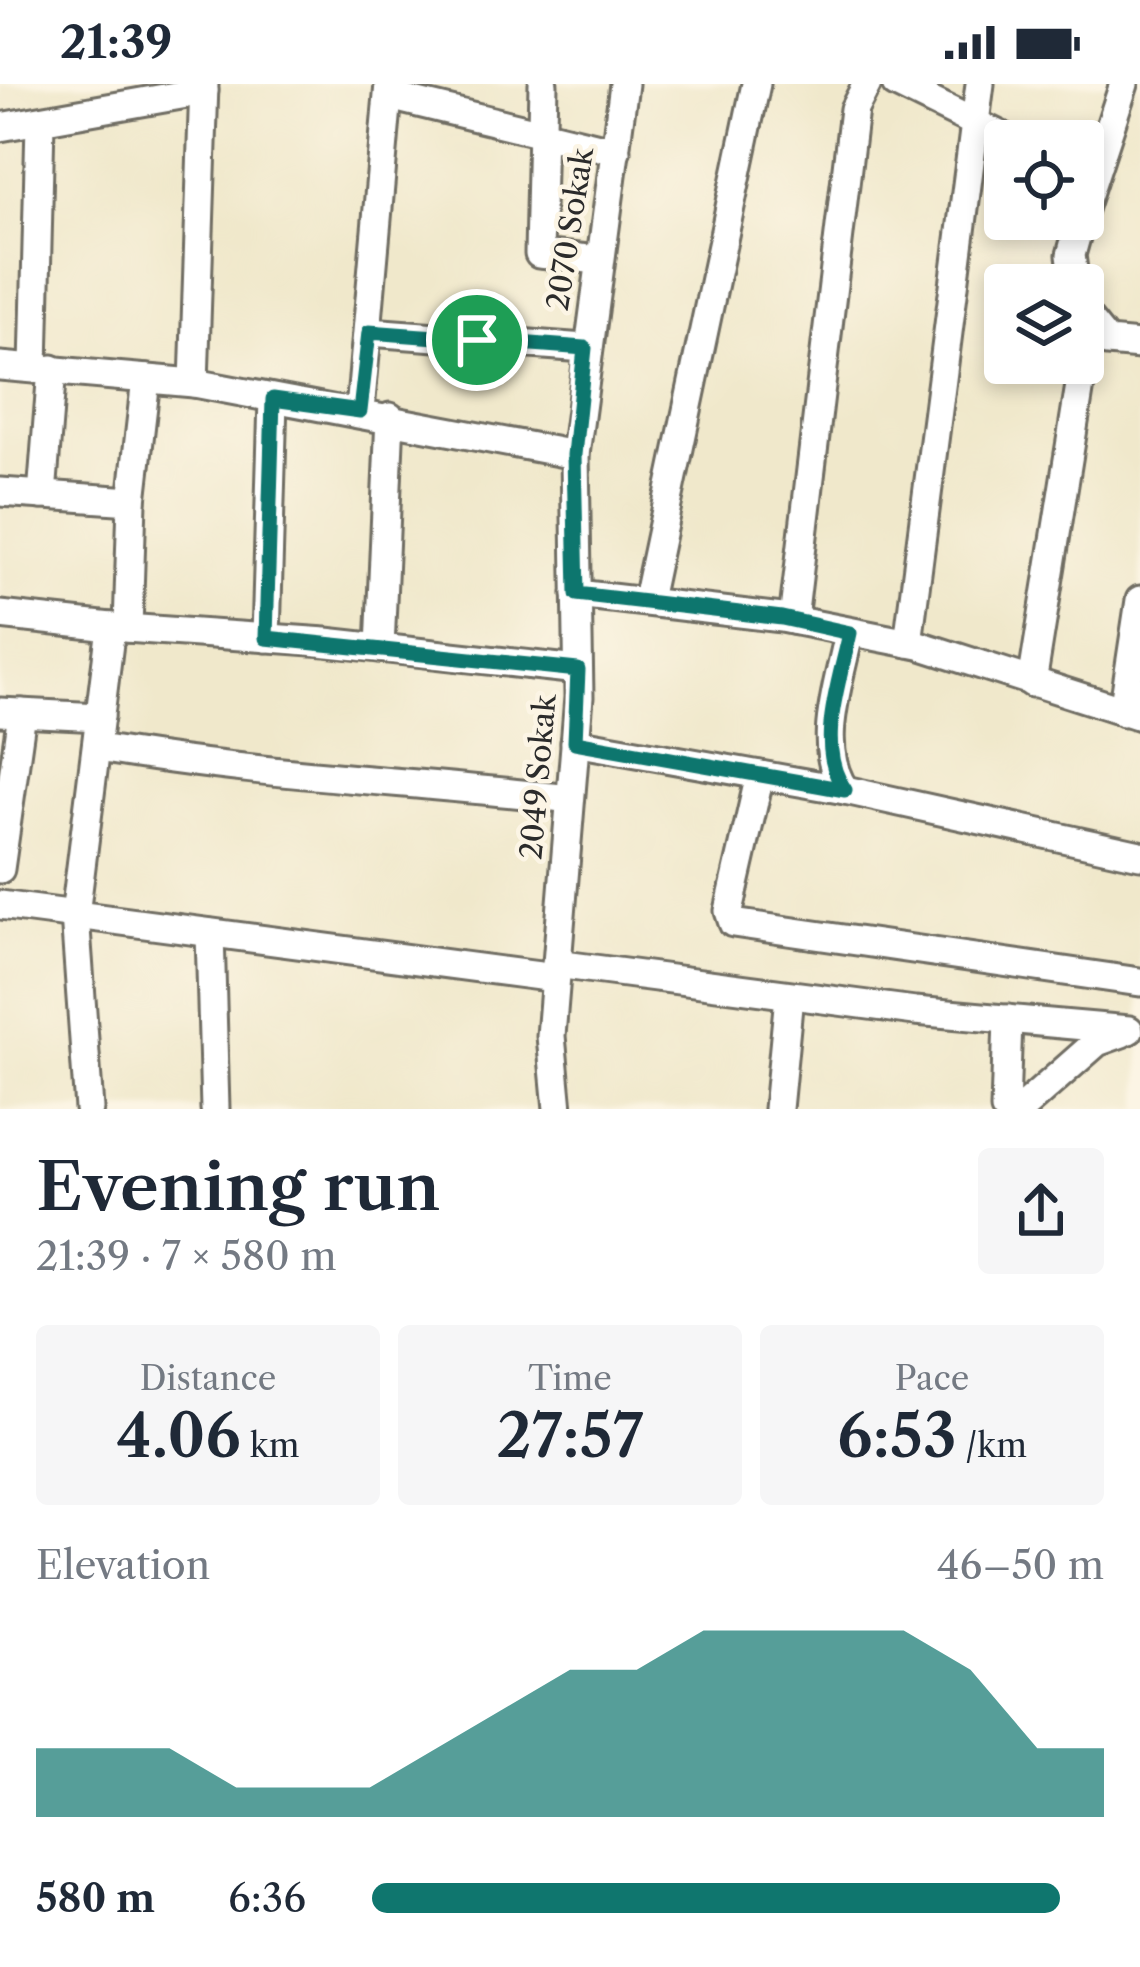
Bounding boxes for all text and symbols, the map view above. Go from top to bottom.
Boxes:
text: 21:39 [60,14,172,70]
map controls [984,120,1104,384]
button: locate [984,120,1104,240]
street label: 2070 Sokak [539,143,601,313]
button: layers [984,264,1104,384]
pin [426,289,528,391]
icon: arrive [444,307,510,373]
street label: 2049 Sokak [512,691,564,861]
text: Evening run [36,1146,440,1227]
button: share [978,1148,1104,1274]
text: 21:39 · 7 × 580 m [36,1232,336,1280]
text: Distance [140,1358,276,1399]
text: Time [528,1358,612,1399]
text: Pace [895,1358,969,1399]
text: 4.06 [116,1399,241,1473]
text: 27:57 [497,1399,644,1473]
text: 6:53 [837,1399,957,1473]
text: km [241,1425,300,1466]
text: /km [957,1425,1027,1466]
text: Elevation [36,1541,210,1589]
text: 46–50 m [937,1541,1104,1589]
text: 580 m [36,1874,155,1922]
text: 6:36 [228,1874,306,1922]

